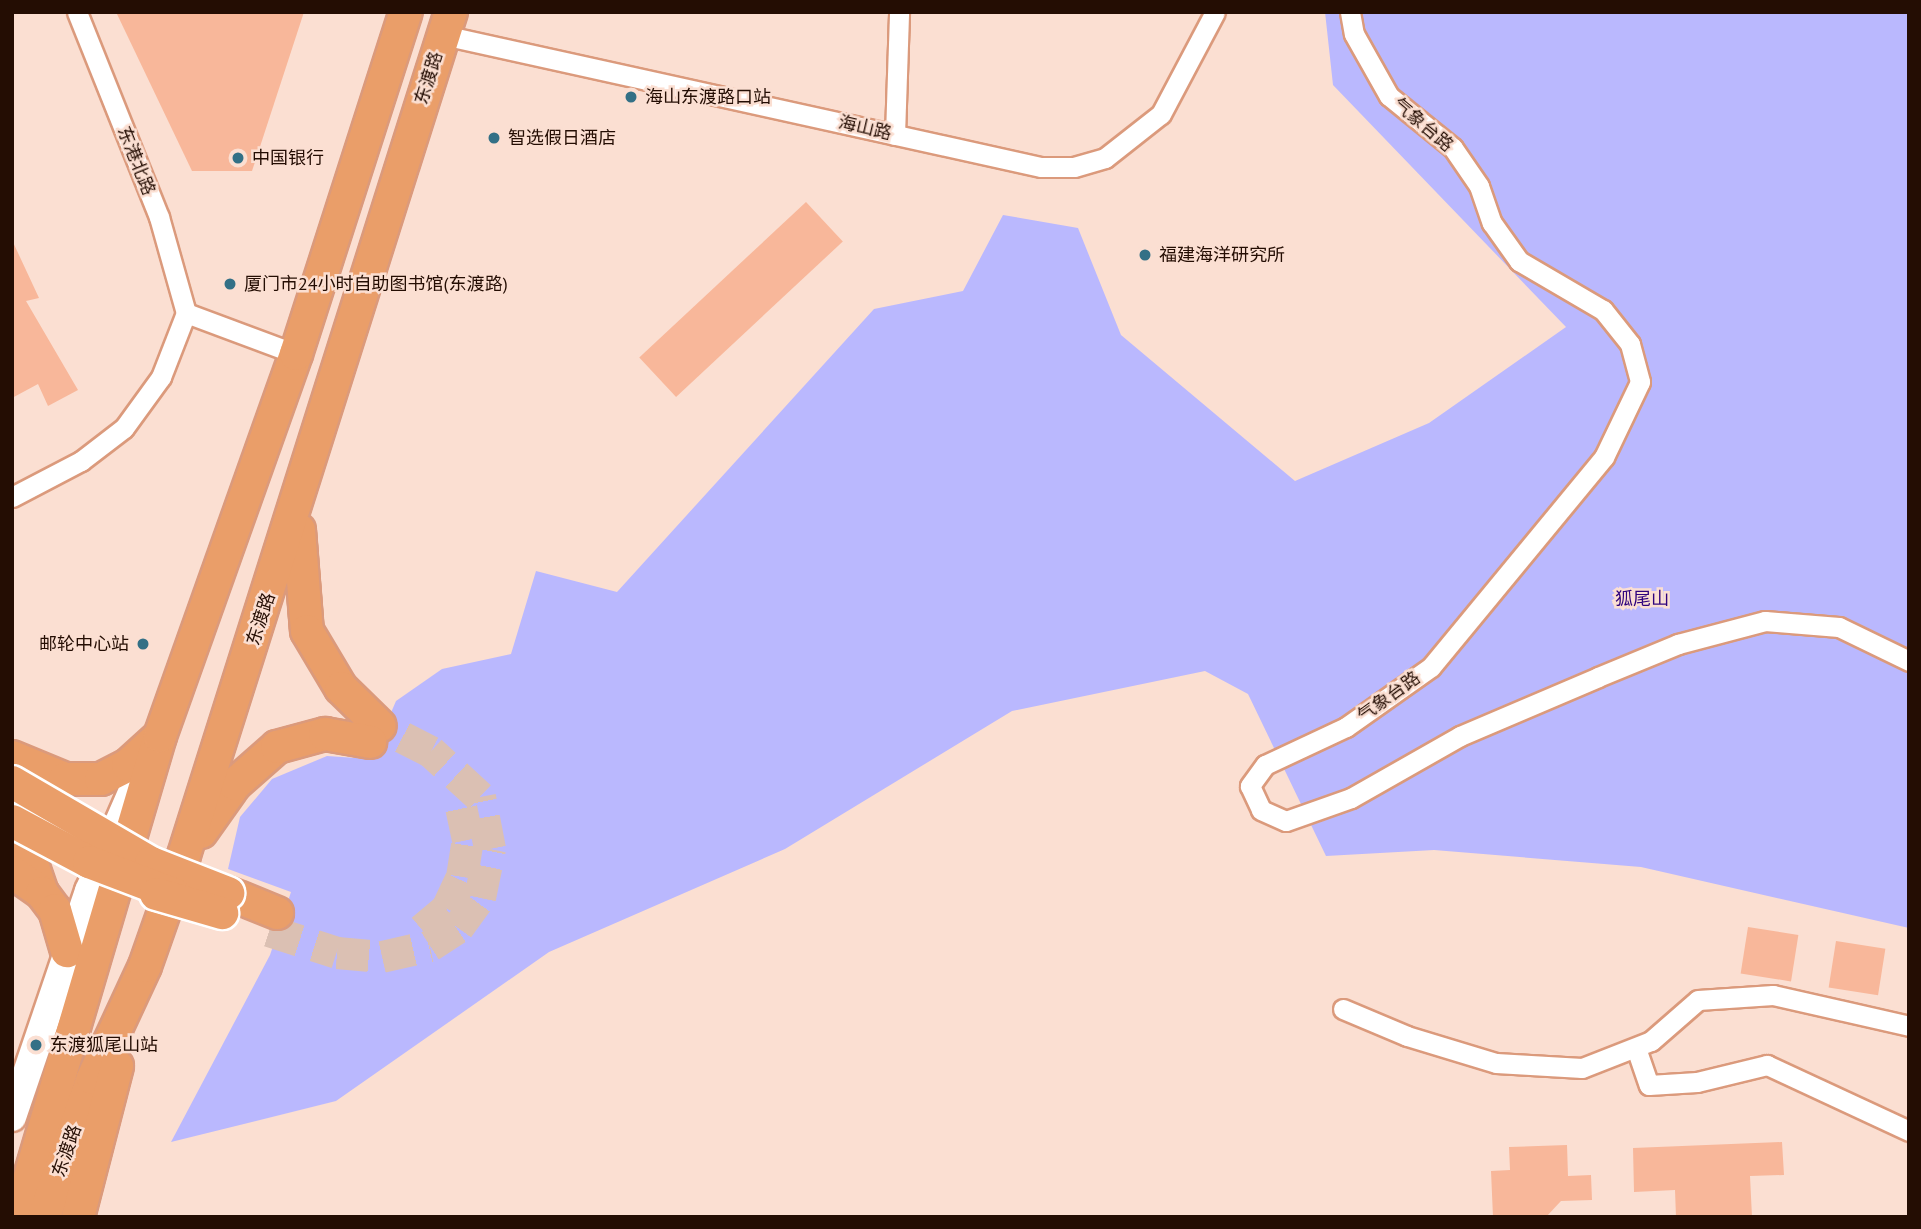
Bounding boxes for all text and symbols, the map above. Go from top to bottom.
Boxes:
street label: 东渡路 [411,49,447,107]
place label: 海山东渡路口站 [645,86,771,108]
marker: 海山东渡路口站 [623,89,639,105]
street label: 气象台路 [1388,94,1458,156]
street label: 海山路 [836,111,894,145]
street label: 东港北路 [113,124,159,198]
place label: 智选假日酒店 [508,127,616,149]
marker: 智选假日酒店 [486,130,502,146]
place label: 中国银行 [252,147,324,169]
marker: 中国银行 [230,150,246,166]
place label: 福建海洋研究所 [1159,244,1285,266]
marker: 福建海洋研究所 [1137,247,1153,263]
place label: 厦门市24小时自助图书馆(东渡路) [244,273,508,295]
marker: 厦门市24小时自助图书馆(东渡路) [222,276,238,292]
park label: 狐尾山 [1615,588,1669,610]
street label: 东渡路 [242,590,280,648]
place label: 邮轮中心站 [39,633,129,655]
marker: 邮轮中心站 [135,636,151,652]
street label: 气象台路 [1354,667,1424,727]
place label: 东渡狐尾山站 [50,1034,158,1056]
marker: 东渡狐尾山站 [28,1037,44,1053]
street label: 东渡路 [48,1122,86,1180]

